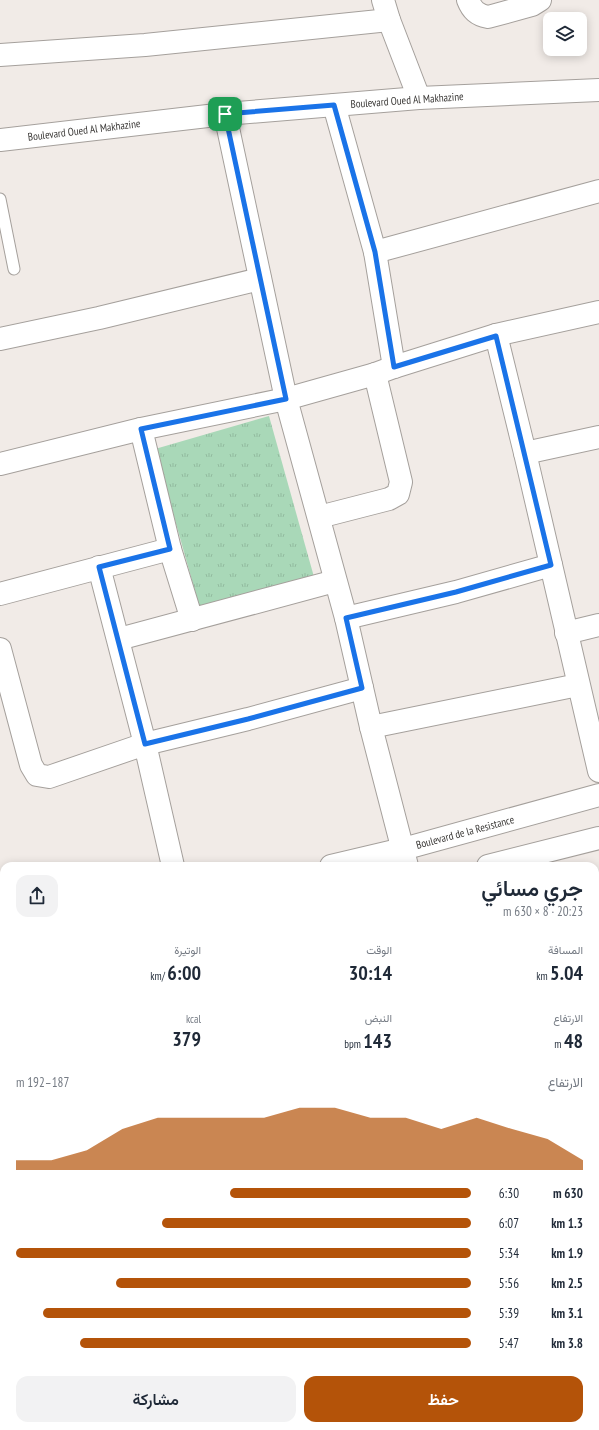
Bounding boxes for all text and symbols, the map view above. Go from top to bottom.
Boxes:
map controls [543,12,587,56]
button: layers [543,12,587,56]
street label: Boulevard Oued Al Makhazine [350,89,464,111]
pin [208,97,242,131]
icon: arrive [214,103,236,125]
street label: Boulevard Oued Al Makhazine [27,116,142,144]
street label: Boulevard de la Resistance [414,812,516,852]
text: جري مسائي [481,874,583,902]
button: share [16,875,58,917]
text: 20:23 · 8 × 630 m [503,903,583,920]
text: الوتيرة [174,943,201,957]
text: الوقت [366,943,392,957]
text: المسافة [548,943,583,957]
text: 6:00 [167,960,201,986]
text: 30:14 [349,960,392,986]
text: 5.04 [550,960,583,986]
text: /km [150,969,167,983]
text: km [536,969,550,983]
text: النبض [365,1011,392,1025]
text: الارتفاع [553,1011,583,1025]
text: kcal [186,1012,201,1026]
text: 379 [172,1026,201,1052]
text: 143 [363,1028,392,1054]
text: 48 [564,1028,583,1054]
text: bpm [344,1037,363,1051]
text: m [554,1037,564,1051]
text: 187–192 m [16,1074,69,1091]
text: الارتفاع [548,1074,583,1091]
text: 6:30 [499,1185,519,1202]
text: 630 m [553,1185,583,1202]
text: 6:07 [499,1215,519,1232]
text: 1.3 km [551,1215,583,1232]
text: 5:34 [499,1245,519,1262]
text: 1.9 km [551,1245,583,1262]
text: 5:56 [499,1275,519,1292]
text: 2.5 km [551,1275,583,1292]
text: 5:39 [499,1305,519,1322]
text: 3.1 km [551,1305,583,1322]
text: 5:47 [499,1335,519,1352]
text: 3.8 km [551,1335,583,1352]
button: مشاركة [16,1376,296,1422]
button: حفظ [304,1376,583,1422]

